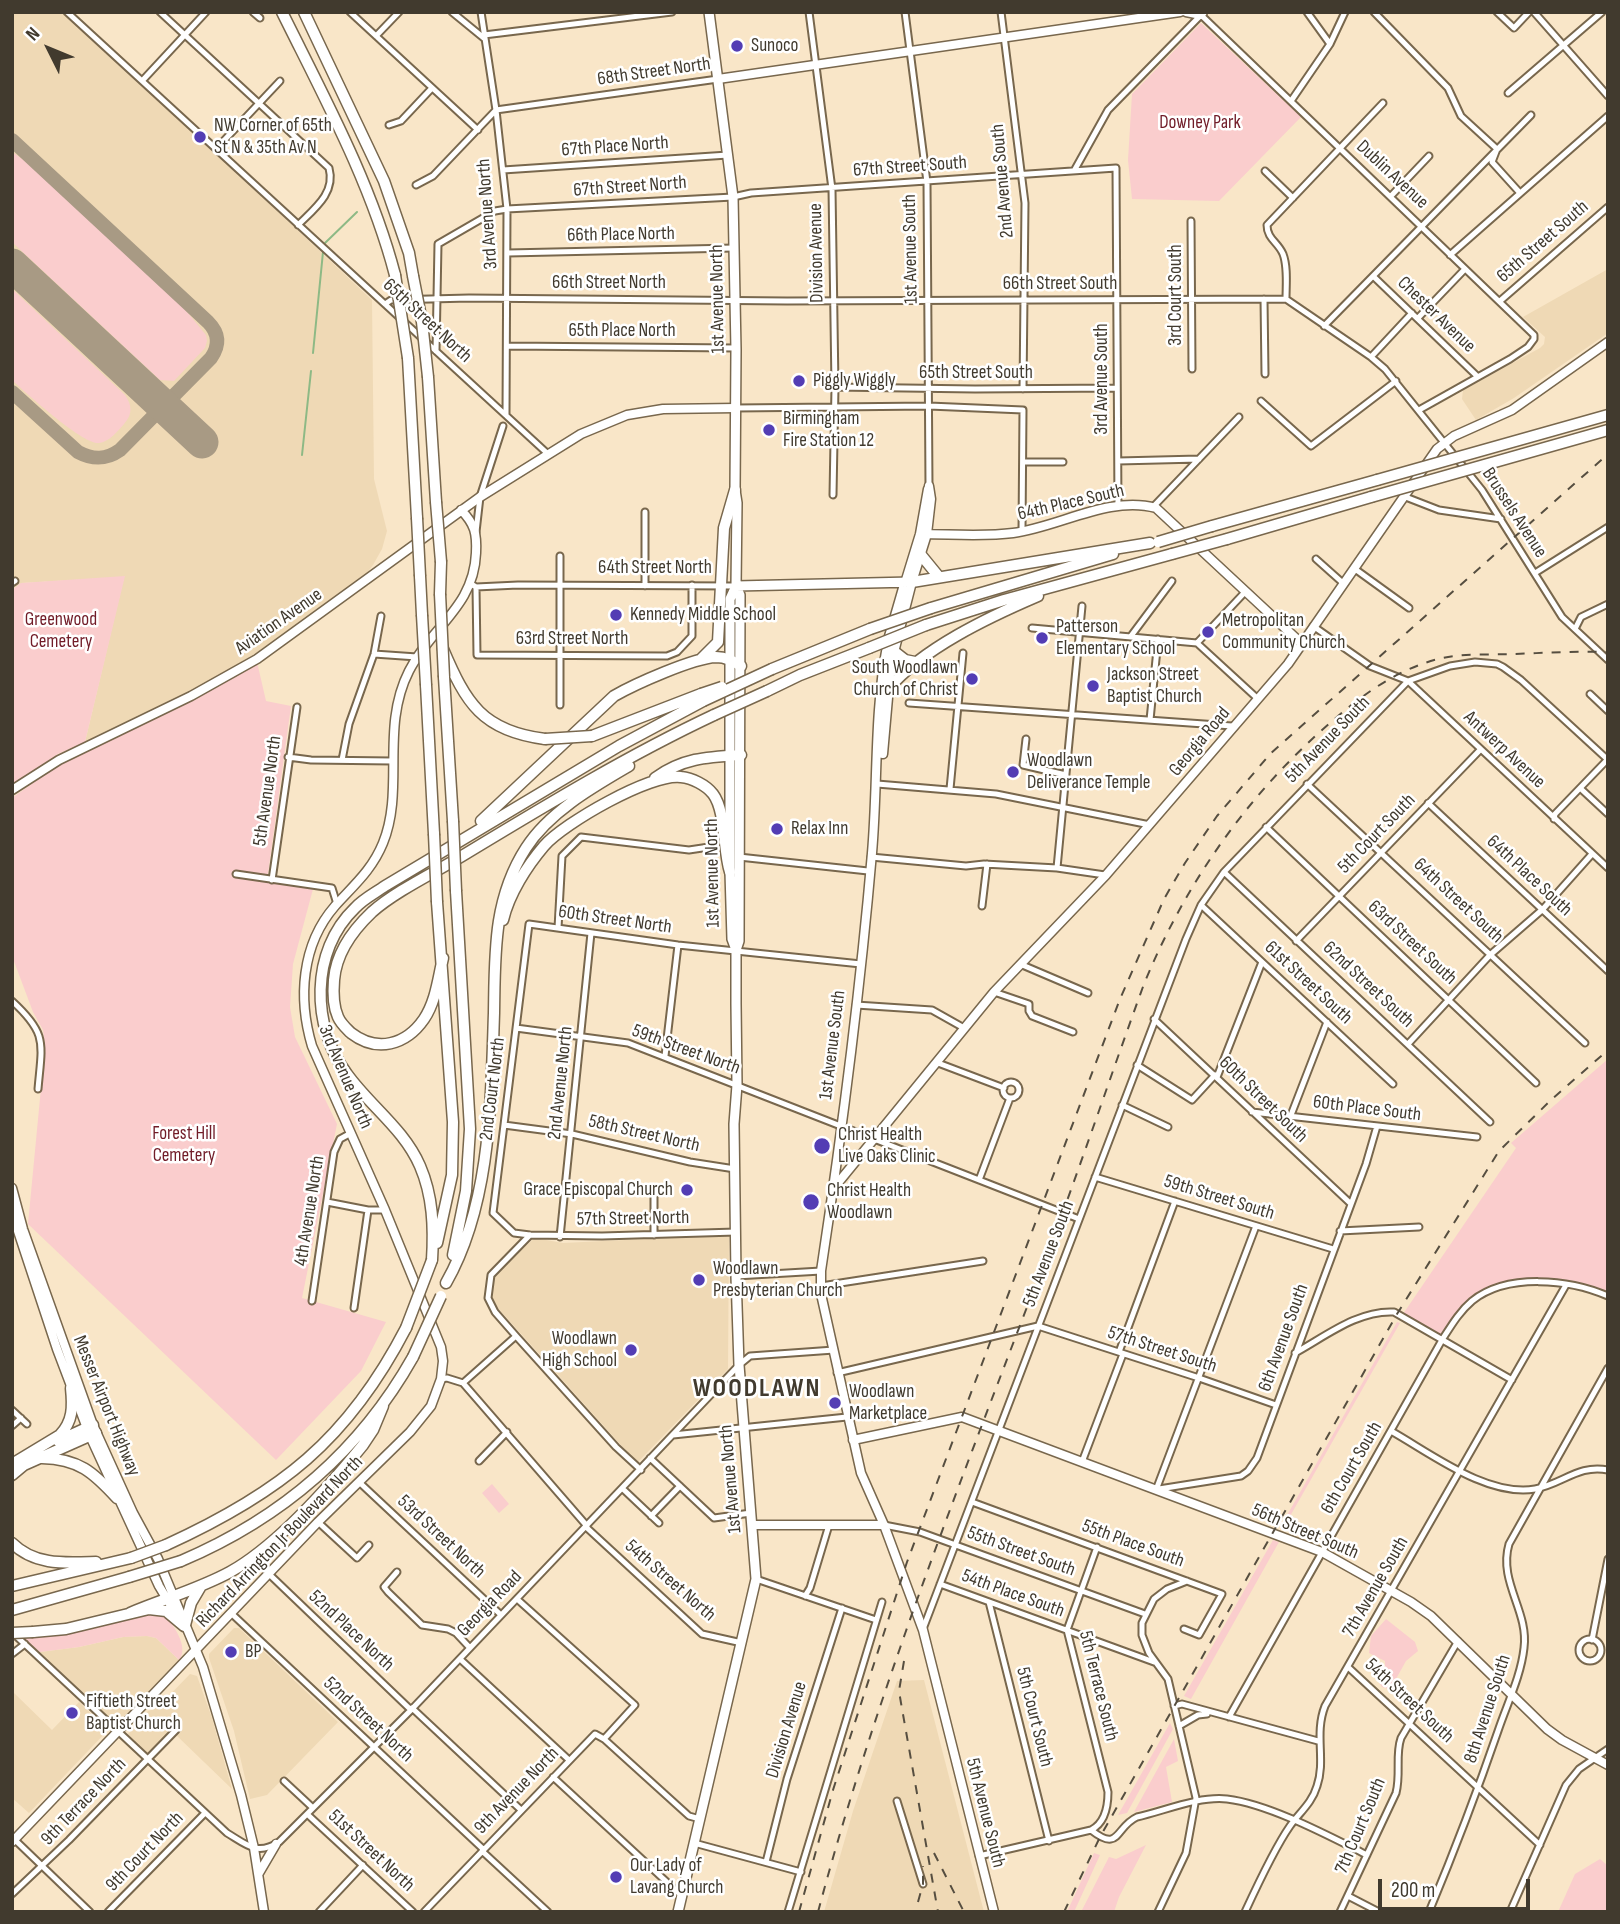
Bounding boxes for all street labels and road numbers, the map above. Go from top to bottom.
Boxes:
street label: 68th Street North [596,53,712,91]
street label: 2nd Avenue South [987,123,1019,239]
street label: 67th Place North [561,132,669,162]
street label: Dublin Avenue [1351,136,1433,214]
street label: 67th Street South [852,152,968,182]
street label: 3rd Avenue North [473,158,503,270]
street label: 67th Street North [573,172,687,202]
street label: 1st Avenue South [899,194,923,304]
street label: 65th Street South [1493,196,1593,288]
street label: Division Avenue [805,203,829,303]
street label: 66th Place North [567,223,675,247]
street label: 1st Avenue North [706,244,730,354]
street label: 3rd Court South [1165,244,1187,346]
street label: 66th Street North [552,272,666,294]
street label: Chester Avenue [1392,272,1480,358]
street label: 66th Street South [1003,273,1117,295]
street label: 65th Street North [378,274,476,368]
street label: 65th Place North [568,320,676,342]
street label: 3rd Avenue South [1091,323,1113,435]
street label: 65th Street South [919,362,1033,384]
street label: Brussels Avenue [1476,464,1552,562]
street label: 64th Place South [1016,480,1126,526]
street label: 64th Street North [598,557,712,579]
street label: Aviation Avenue [231,584,327,660]
street label: 63rd Street North [516,628,628,650]
street label: 5th Avenue South [1281,692,1375,788]
street label: Georgia Road [1165,703,1235,781]
street label: Antwerp Avenue [1458,706,1550,794]
street label: 5th Avenue North [249,734,287,848]
street label: 5th Court South [1333,789,1421,879]
street label: 1st Avenue North [701,818,725,928]
street label: 64th Place South [1482,831,1576,921]
street label: 64th Street South [1408,854,1508,948]
street label: 63rd Street South [1363,896,1461,990]
street label: 60th Street North [557,901,673,939]
street label: 61st Street South [1259,937,1357,1029]
street label: 62nd Street South [1318,937,1418,1033]
street label: 1st Avenue South [815,989,851,1101]
street label: 59th Street North [629,1020,743,1080]
street label: 3rd Avenue North [313,1022,377,1132]
street label: 2nd Avenue North [544,1025,578,1141]
street label: 2nd Court North [475,1036,511,1142]
street label: 60th Street South [1214,1052,1312,1148]
street label: 60th Place South [1312,1091,1422,1127]
street label: 58th Street North [586,1110,702,1158]
street label: 4th Avenue North [290,1154,330,1268]
street label: 59th Street South [1161,1170,1277,1226]
street label: 5th Avenue South [1018,1198,1080,1310]
street label: 57th Street North [577,1207,689,1231]
street label: 6th Avenue South [1254,1281,1314,1395]
street label: 57th Street South [1105,1322,1219,1378]
street label: Messer Airport Highway [67,1332,145,1480]
street label: 6th Court South [1316,1418,1388,1518]
street label: 1st Avenue North [715,1424,747,1534]
street label: Richard Arrington Jr Boulevard North [192,1451,368,1633]
street label: 53rd Street North [392,1490,490,1584]
street label: 56th Street South [1248,1499,1362,1565]
street label: 55th Place South [1079,1515,1187,1573]
street label: 55th Street South [964,1522,1078,1582]
street label: 7th Avenue South [1338,1533,1414,1641]
street label: 54th Street North [620,1535,720,1627]
street label: 54th Place South [959,1565,1067,1623]
street label: Georgia Road [453,1566,527,1642]
street label: 52nd Place North [303,1586,399,1676]
street label: 5th Terrace South [1073,1629,1123,1743]
street label: 8th Avenue South [1460,1652,1516,1766]
street label: 54th Street South [1360,1654,1458,1748]
street label: 5th Court South [1011,1665,1057,1769]
street label: 52nd Street North [318,1673,418,1767]
street label: Division Avenue [762,1679,812,1781]
street label: 9th Avenue North [470,1743,564,1839]
street label: 9th Terrace North [37,1753,131,1851]
street label: 5th Avenue South [960,1756,1010,1870]
street label: 7th Court South [1331,1775,1391,1877]
street label: 51st Street North [323,1805,419,1897]
street label: 9th Court North [101,1807,189,1897]

